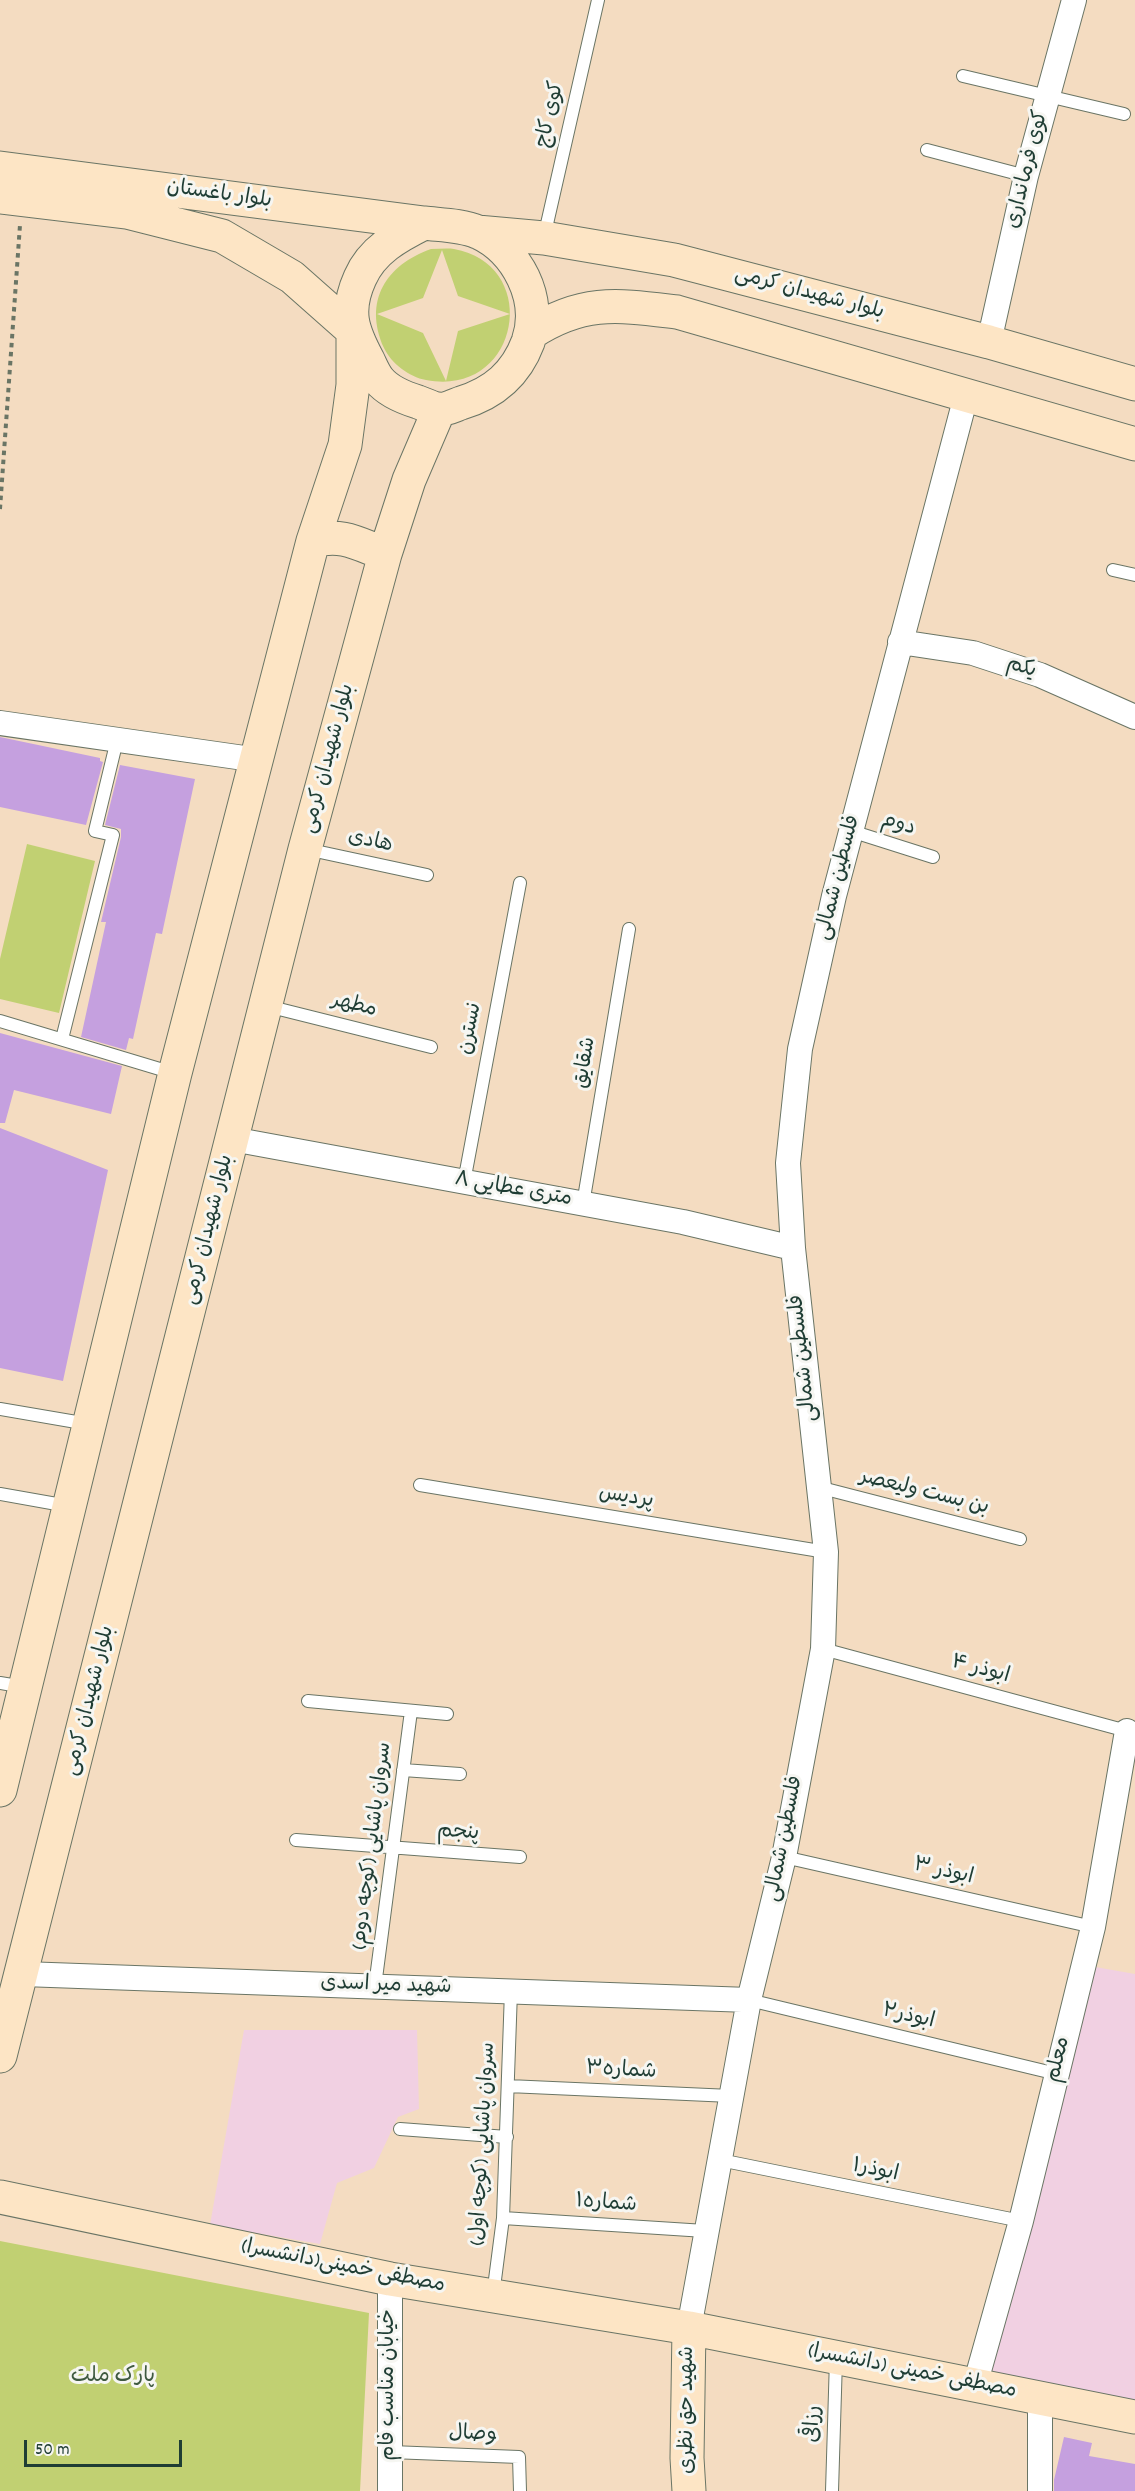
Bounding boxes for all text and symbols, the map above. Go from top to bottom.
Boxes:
street label: کوی کاج [532,80,572,150]
street label: کوی فرمانداری [1002,108,1056,232]
street label: بلوار باغستان [165,176,273,216]
street label: بلوار شهیدان کرمی [732,263,886,327]
street label: یکم [1003,652,1039,686]
street label: بلوار شهیدان کرمی [298,682,362,836]
street label: دوم [878,809,918,843]
street label: فلسطین شمالی [812,813,868,943]
street label: هادی [345,826,395,860]
street label: مطهر [329,989,379,1025]
street label: نسترن [455,1001,489,1057]
street label: شقایق [571,1035,603,1091]
street label: بلوار شهیدان کرمی [179,1152,241,1308]
street label: ۸ متری عطایی [452,1168,574,1214]
street label: فلسطین شمالی [786,1293,824,1423]
street label: بن بست ولیعصر [857,1466,991,1522]
street label: پردیس [597,1482,655,1516]
street label: بلوار شهیدان کرمی [60,1623,122,1779]
street label: ابوذر ۴ [948,1651,1012,1691]
street label: سروان پاشایی (کوچه دوم) [349,1741,399,1951]
street label: فلسطین شمالی [761,1774,811,1904]
street label: پنجم [436,1820,480,1848]
street label: ابوذر ۳ [910,1854,976,1892]
street label: شهید میر اسدی [320,1972,452,2002]
street label: ابوذر۲ [879,2000,937,2036]
street label: معلم [1042,2035,1078,2085]
street label: سروان پاشایی (کوچه اول) [467,2042,503,2246]
street label: شماره۳ [585,2058,657,2086]
street label: ابوذر۱ [850,2155,900,2189]
street label: شماره۱ [574,2190,638,2220]
street label: (دانشسرا)مصطفی خمینی [239,2236,447,2300]
street label: خیابان مناسب فام [377,2309,403,2461]
street label: مصطفی خمینی (دانشسرا) [806,2340,1018,2406]
street label: شهید حق نظری [676,2346,702,2474]
park label: پارک ملت [71,2365,155,2391]
street label: رزاقی [802,2405,828,2443]
street label: وصال [448,2423,498,2449]
scale bar [27,2428,184,2466]
text: 50 m [35,2438,70,2463]

